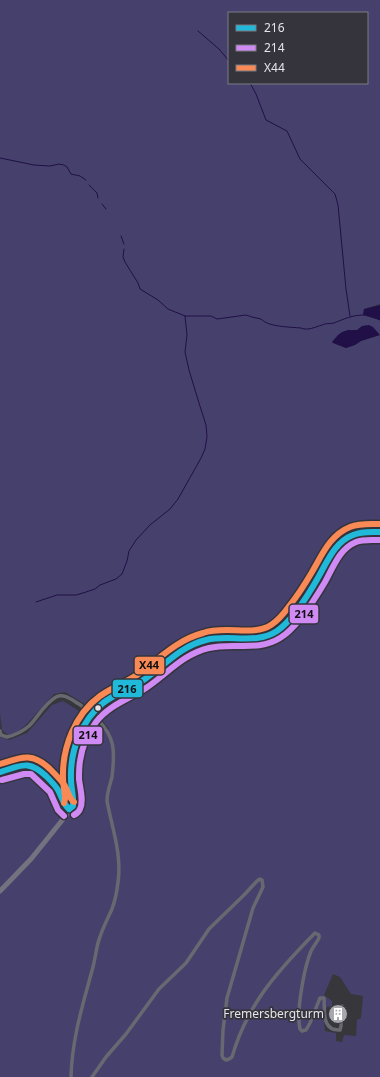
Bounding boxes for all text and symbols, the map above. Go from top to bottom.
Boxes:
legend [228,12,368,84]
text: 216 [264,19,285,36]
text: 214 [264,39,285,56]
text: X44 [264,59,285,76]
line badge: 214 [289,604,319,624]
text: 214 [295,606,314,621]
line badge: X44 [134,656,165,675]
text: X44 [139,657,160,672]
line badge: 216 [112,679,143,698]
text: 216 [118,681,136,696]
unlabelled marker [93,703,103,713]
line badge: 214 [73,726,103,745]
text: 214 [79,727,98,742]
building icon: Fremersbergturm [327,1003,349,1025]
place label: Fremersbergturm [223,1005,324,1022]

